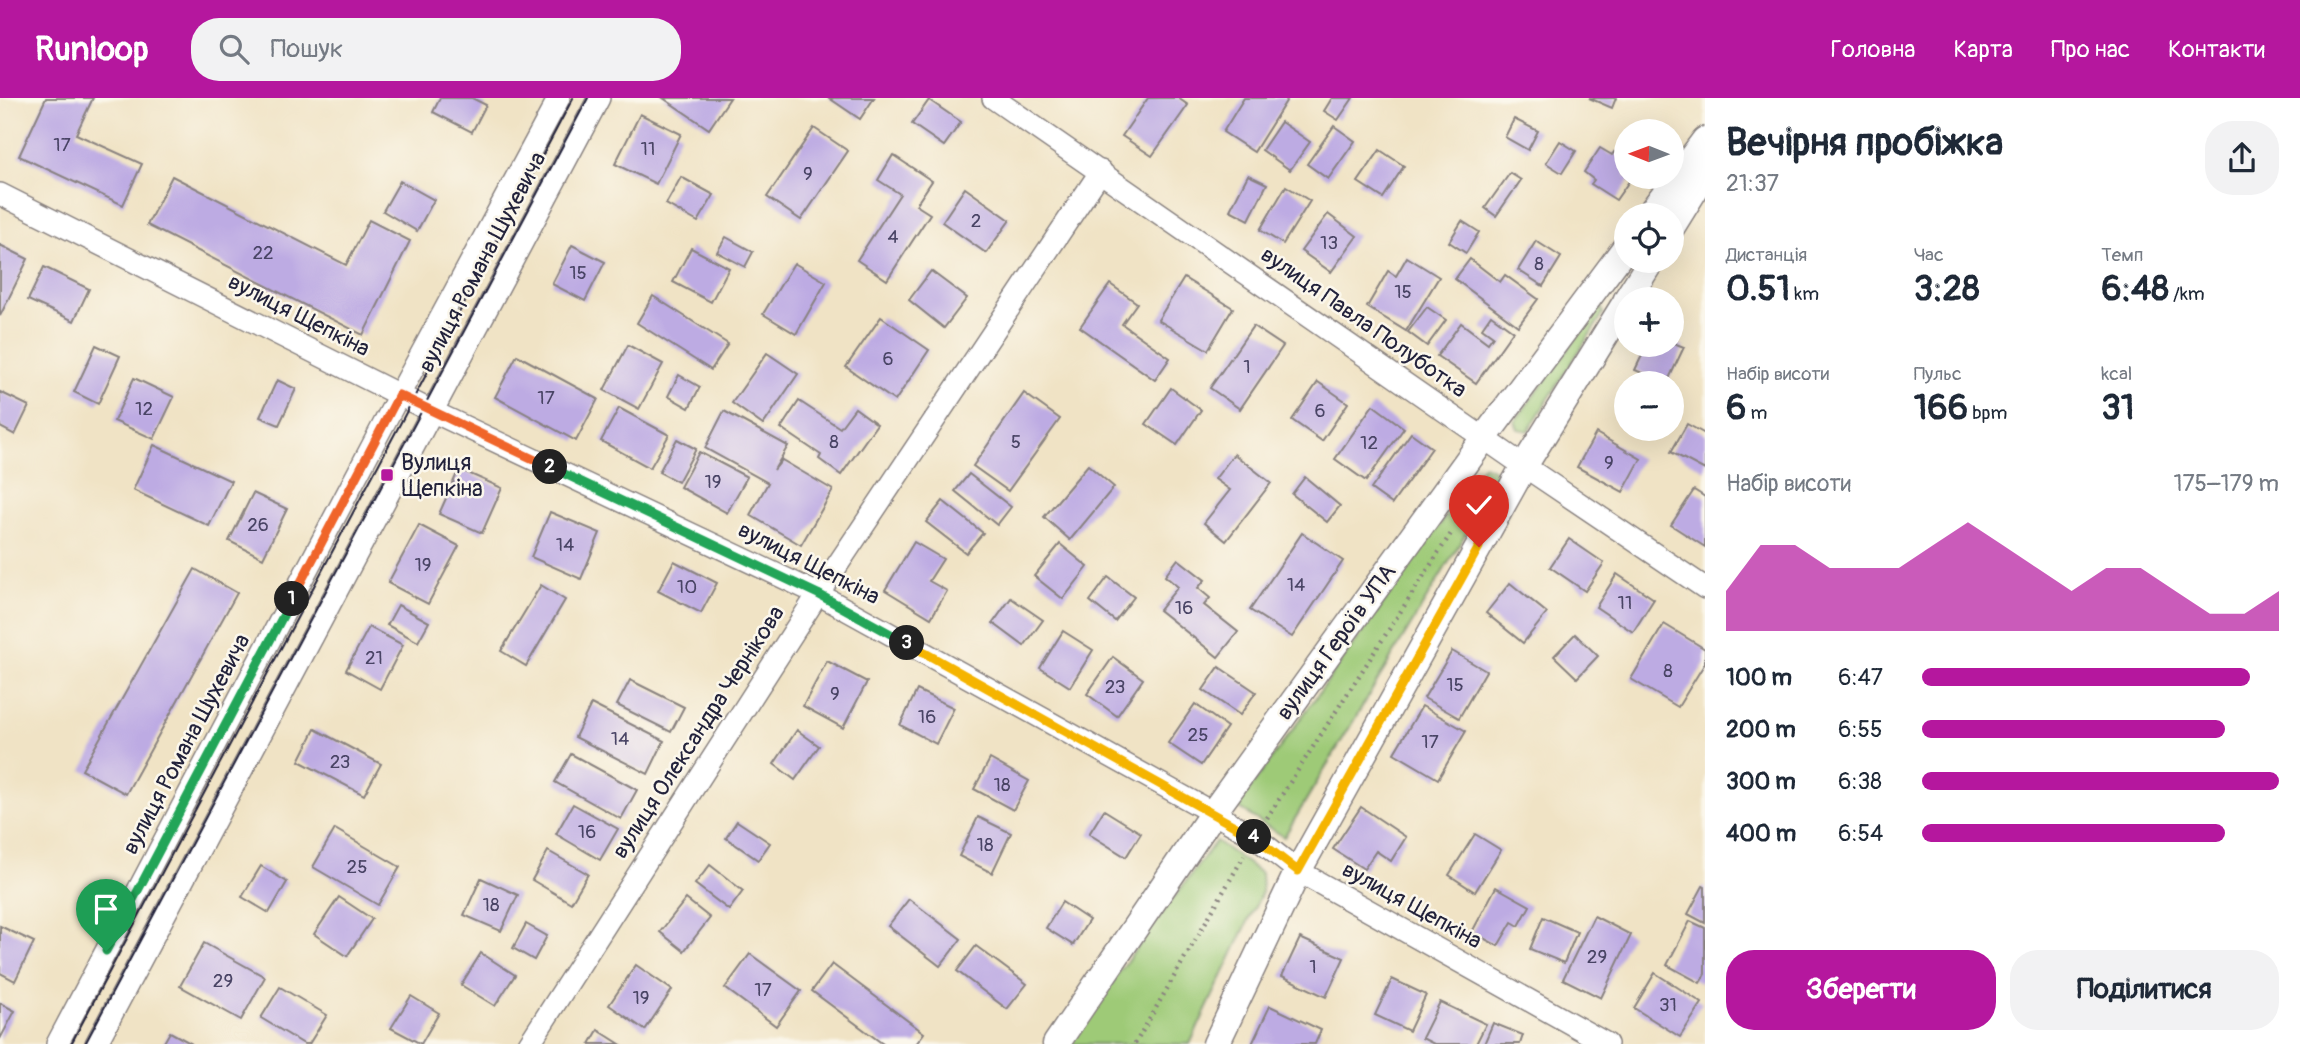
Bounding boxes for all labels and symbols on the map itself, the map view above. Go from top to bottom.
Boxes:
north arrow [1614,119,1684,189]
house number: 17 [53,133,71,157]
house number: 11 [641,137,655,161]
street label: вулиця Романа Шухевича [411,147,553,377]
house number: 9 [803,162,813,186]
house number: 2 [971,209,981,233]
house number: 4 [887,225,899,249]
house number: 13 [1320,231,1338,255]
street label: вулиця Павла Полуботка [1255,240,1473,404]
house number: 22 [252,241,274,265]
house number: 8 [1534,252,1544,276]
house number: 15 [569,261,587,285]
street label: вулиця Щепкіна [223,267,375,363]
house number: 15 [1394,280,1412,304]
house number: 6 [882,347,894,371]
house number: 1 [1243,355,1251,379]
house number: 17 [537,386,555,410]
house number: 12 [135,397,153,421]
house number: 6 [1314,399,1326,423]
house number: 8 [829,430,839,454]
house number: 5 [1011,430,1021,454]
house number: 12 [1360,431,1378,455]
place label: Вулиця Щепкіна [401,448,483,503]
pin: 2 [532,450,568,484]
house number: 9 [1604,451,1614,475]
marker: Вулиця Щепкіна [379,467,395,483]
house number: 19 [704,470,722,494]
pin [1449,475,1509,547]
house number: 26 [247,513,269,537]
street label: вулиця Щепкіна [733,515,885,611]
house number: 14 [556,533,574,557]
house number: 19 [414,553,432,577]
street label: вулиця Героїв УПА [1270,558,1402,726]
house number: 14 [1287,573,1305,597]
house number: 10 [677,575,697,599]
pin: 1 [274,582,310,616]
house number: 11 [1618,591,1632,615]
house number: 16 [1175,596,1193,620]
street label: вулиця Олександра Чернікова [605,600,791,864]
pin: 3 [890,626,925,660]
street label: вулиця Романа Шухевича [115,629,257,859]
house number: 21 [365,646,383,670]
house number: 8 [1663,659,1673,683]
house number: 15 [1446,673,1464,697]
house number: 23 [1105,675,1125,699]
house number: 9 [830,682,840,706]
house number: 16 [918,705,936,729]
house number: 25 [1188,723,1208,747]
house number: 14 [611,727,629,751]
house number: 17 [1421,730,1439,754]
house number: 23 [330,750,350,774]
house number: 18 [993,773,1011,797]
house number: 16 [578,820,596,844]
pin: 4 [1236,820,1272,854]
house number: 18 [976,833,994,857]
house number: 25 [347,855,367,879]
street label: вулиця Щепкіна [1337,855,1487,955]
pin [76,879,136,951]
house number: 18 [482,893,500,917]
house number: 29 [1587,945,1607,969]
house number: 1 [1309,955,1317,979]
house number: 29 [213,969,233,993]
house number: 17 [754,978,772,1002]
house number: 19 [632,986,650,1010]
house number: 31 [1659,993,1677,1017]

